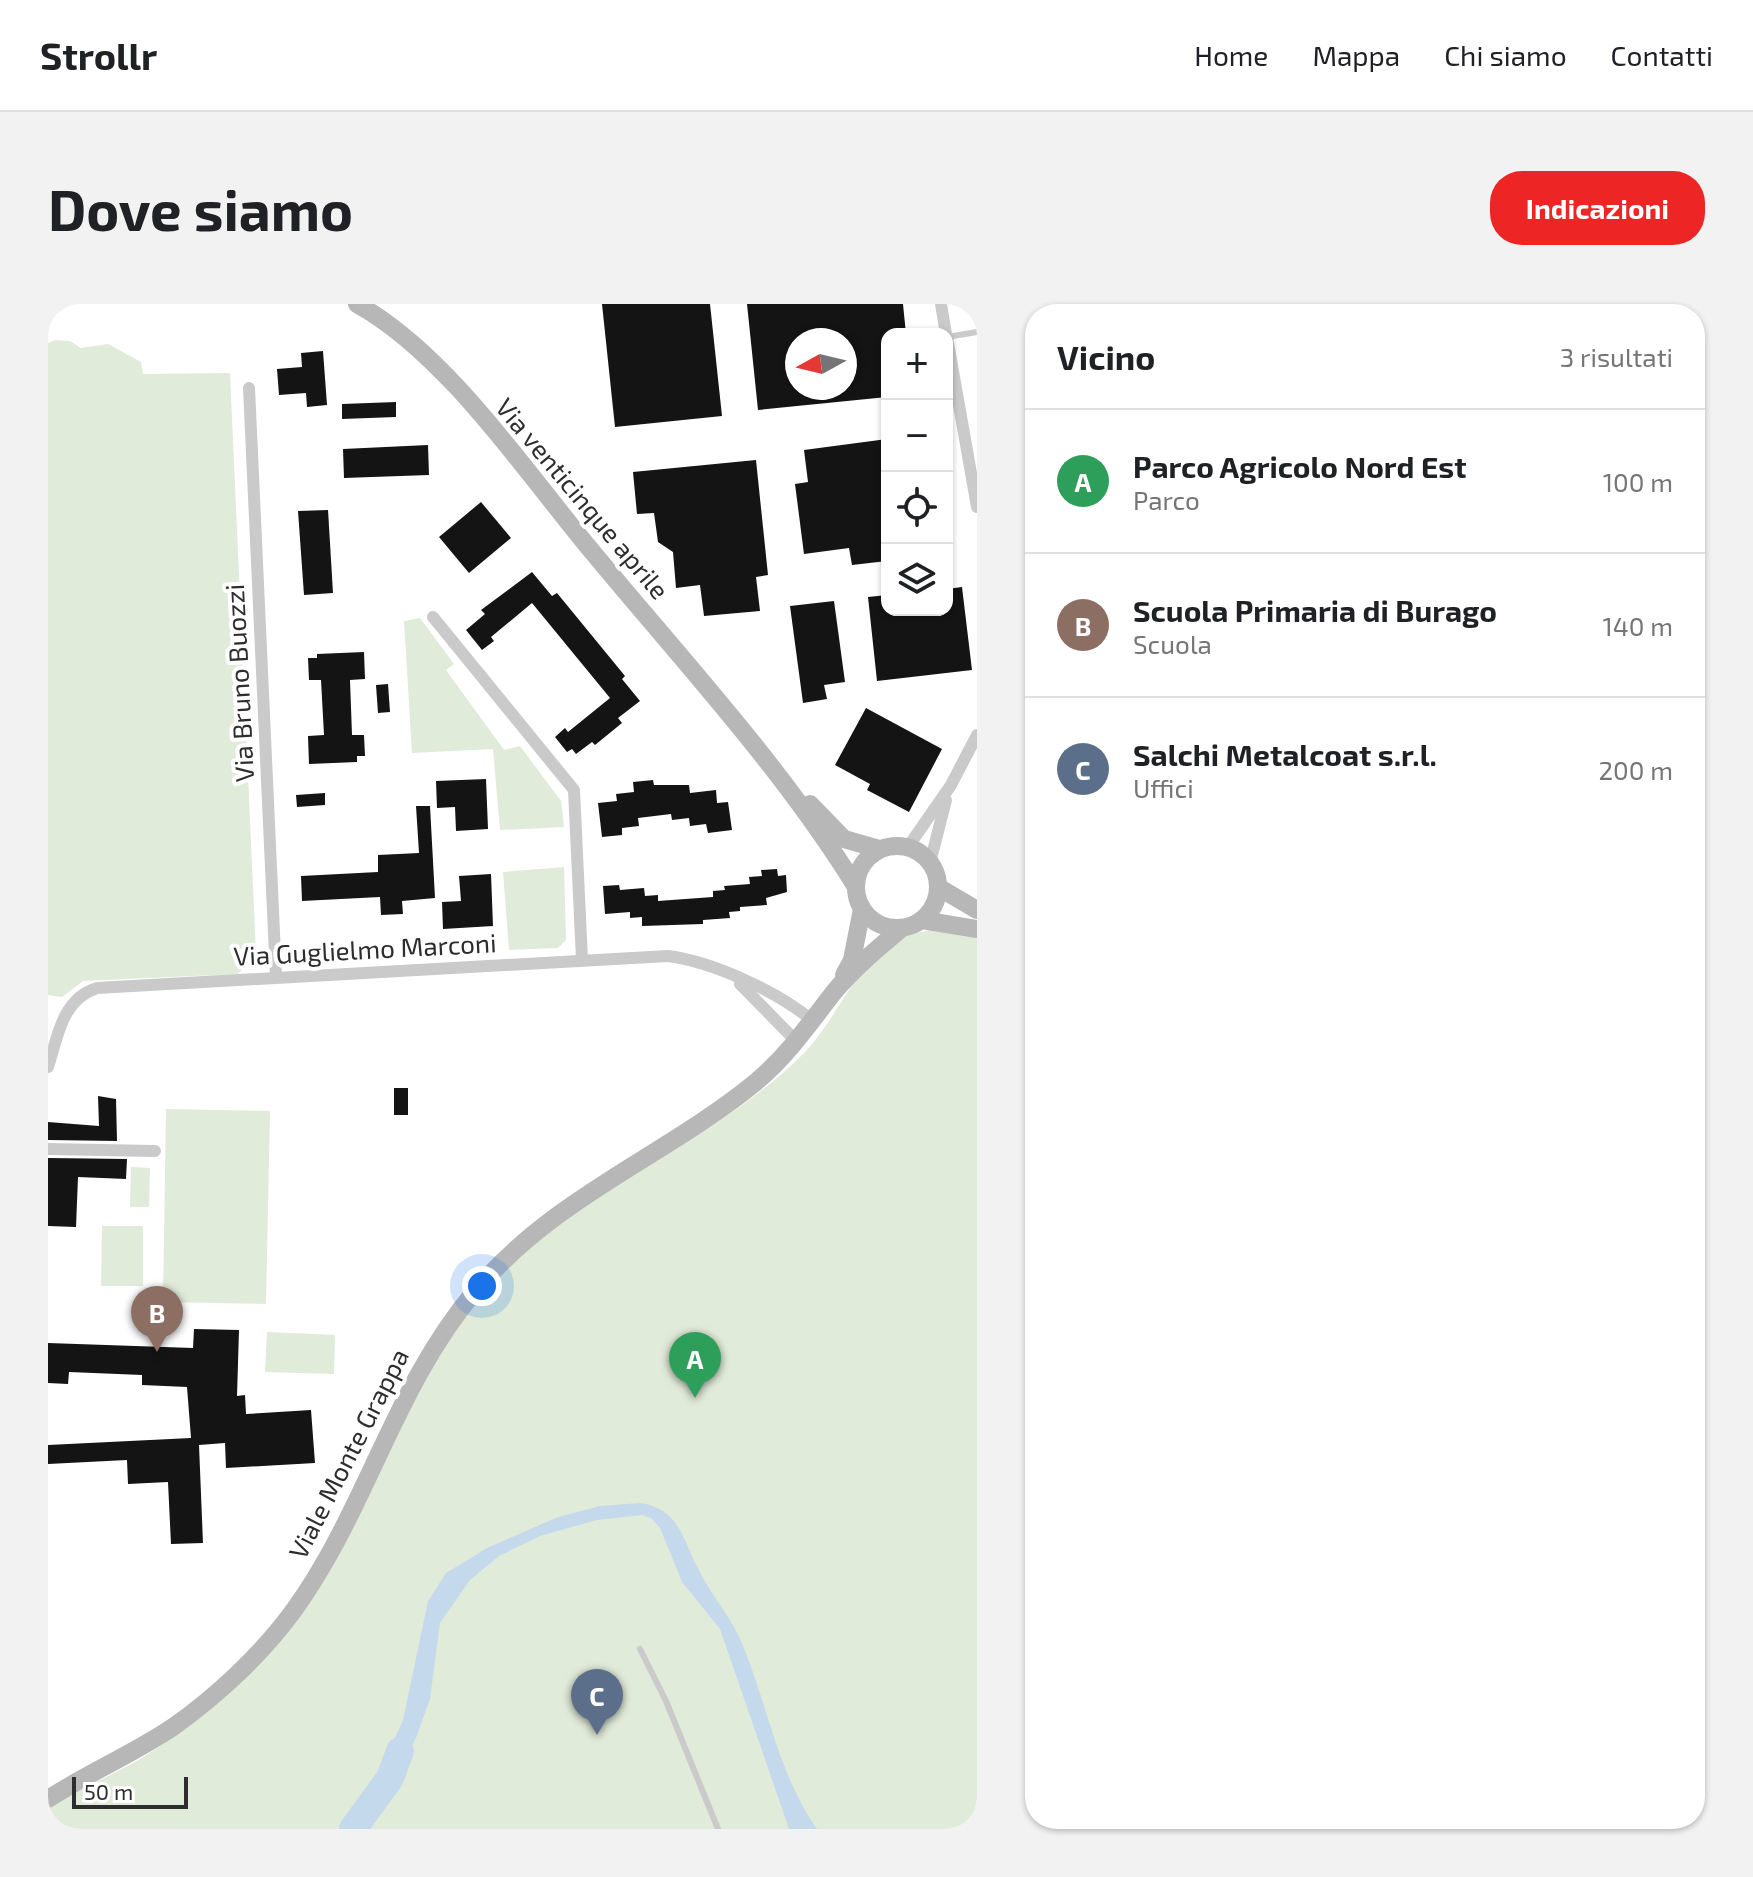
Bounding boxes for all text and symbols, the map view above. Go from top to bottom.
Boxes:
text: Strollr [40,32,157,78]
text: Home [1194,38,1268,72]
text: Mappa [1312,38,1400,72]
text: Chi siamo [1444,38,1567,72]
text: Contatti [1611,38,1713,72]
button: Indicazioni [1490,171,1705,245]
text: Dove siamo [48,175,353,242]
north arrow [785,328,857,400]
map controls [881,328,953,616]
button: + [881,328,953,400]
text: Vicino [1057,336,1155,377]
text: 3 risultati [1560,341,1673,372]
street label: Via venticinque aprile [490,391,676,605]
button: − [881,400,953,472]
text: Parco Agricolo Nord Est [1133,448,1467,484]
text: A [1075,466,1091,497]
text: 100 m [1603,466,1673,497]
button: locate [881,472,953,544]
text: Parco [1133,484,1200,515]
button: layers [881,544,953,616]
street label: Via Bruno Buozzi [218,583,259,783]
text: Scuola Primaria di Burago [1133,592,1497,628]
text: B [1075,610,1091,641]
text: 140 m [1602,610,1673,641]
text: Scuola [1133,628,1212,659]
text: Salchi Metalcoat s.r.l. [1133,736,1437,772]
text: C [1075,754,1091,785]
text: 200 m [1598,754,1673,785]
text: Uffici [1133,772,1194,803]
street label: Via Guglielmo Marconi [233,926,497,971]
your location [462,1266,502,1306]
pin: B [131,1286,183,1352]
pin: A [669,1332,721,1398]
street label: Viale Monte Grappa [281,1343,414,1564]
pin: C [571,1669,623,1735]
scale bar [72,1773,188,1809]
text: 50 m [84,1778,133,1804]

